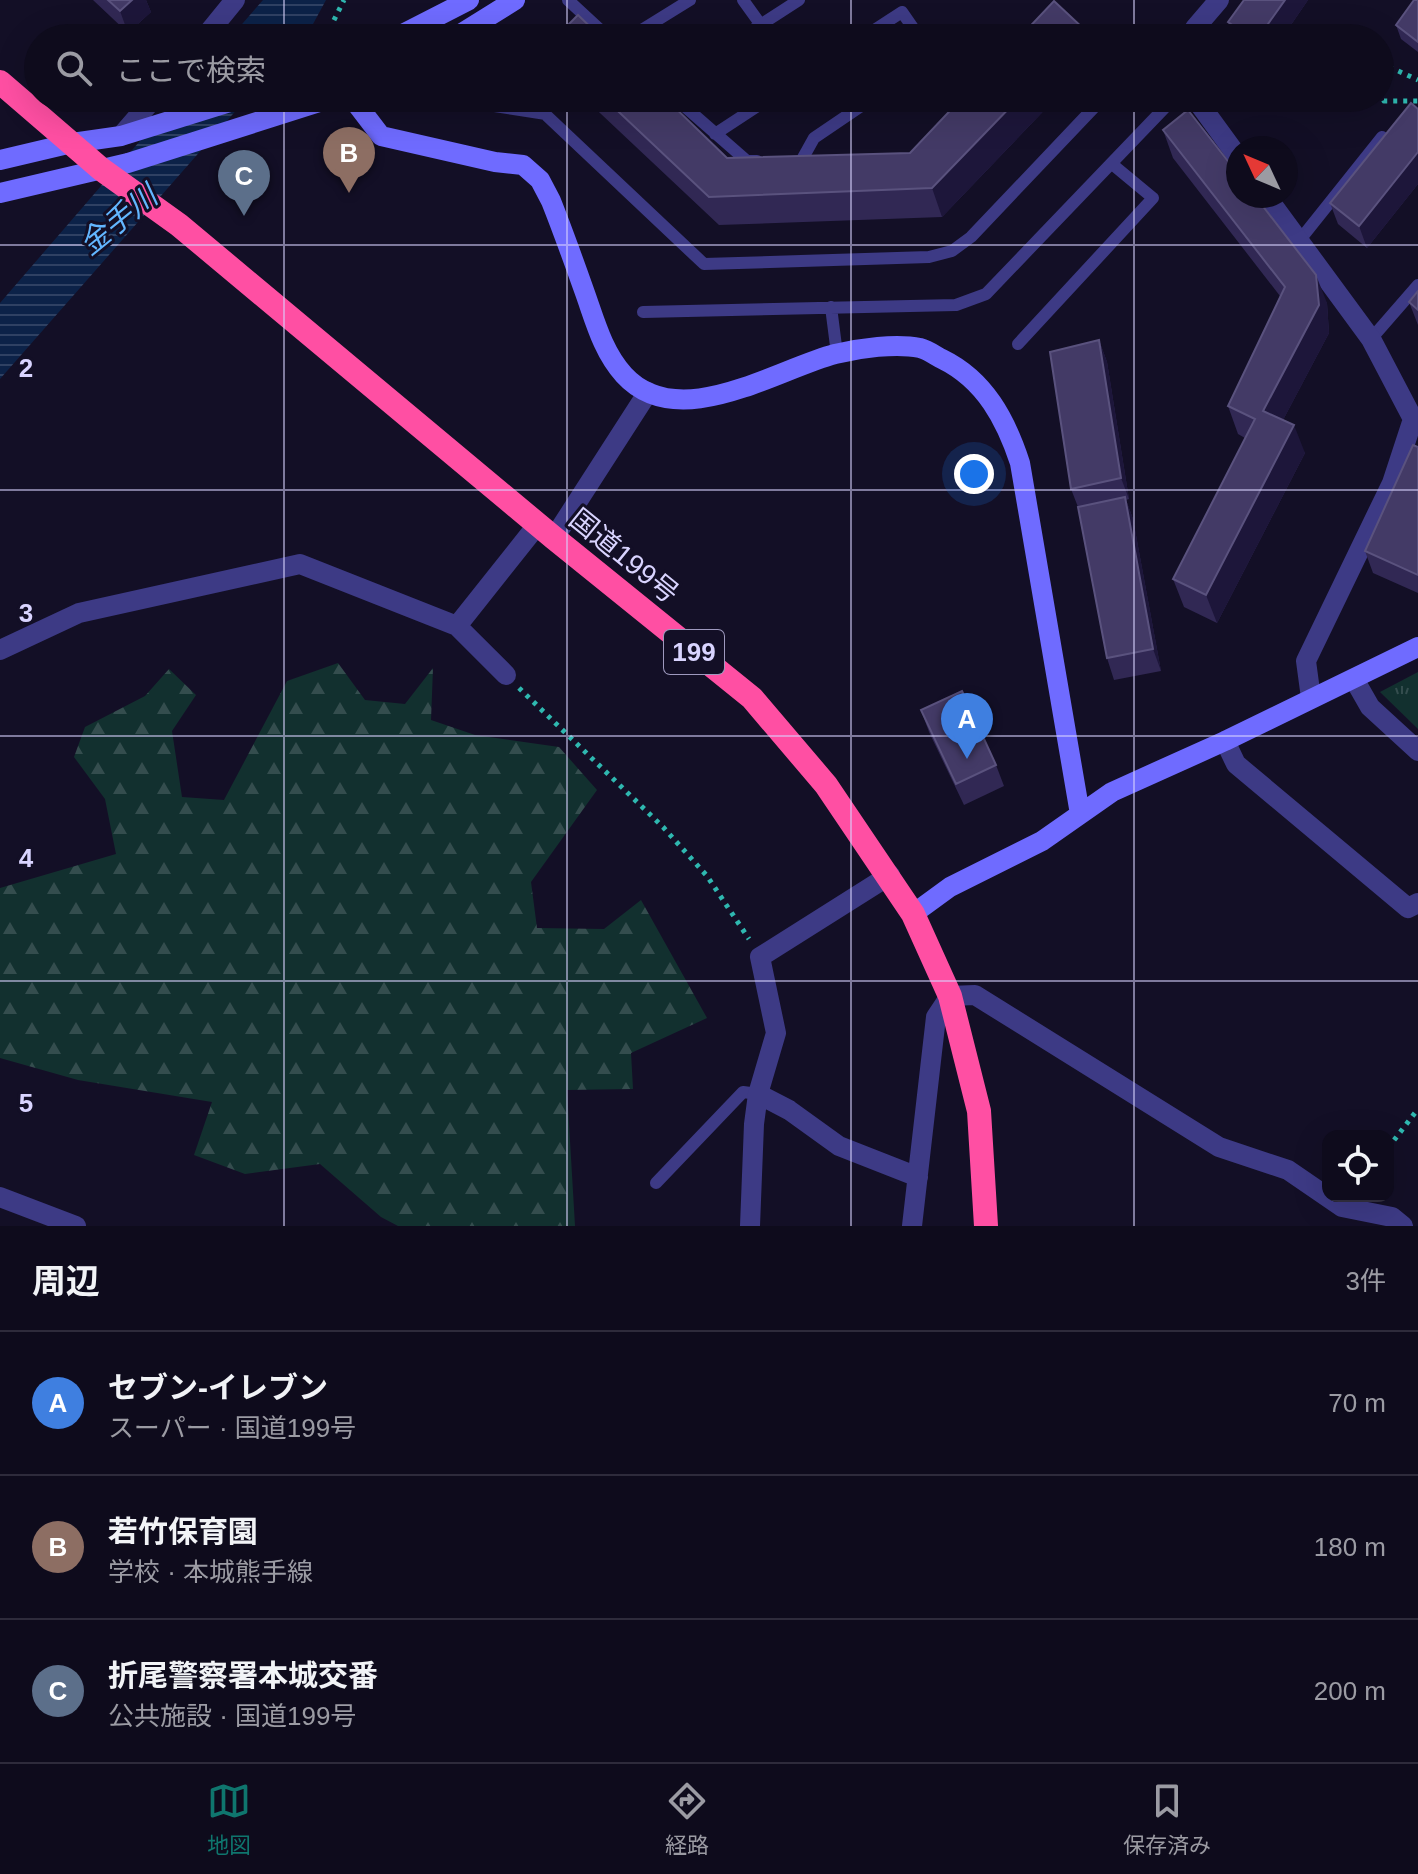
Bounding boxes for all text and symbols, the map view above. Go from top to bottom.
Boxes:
search box [24,24,1394,112]
icon: search [52,46,96,90]
text: ここで検索 [116,54,266,87]
pin: B [323,127,375,193]
north arrow [1226,136,1298,208]
pin: C [218,150,270,216]
water label: 金手川 [73,177,166,261]
text: 2 [19,353,33,383]
your location [954,454,994,494]
street label: 国道199号 [563,503,685,609]
text: 3 [19,598,33,628]
road number: 199 [664,630,724,674]
pin: A [941,693,993,759]
text: 4 [19,843,34,873]
text: 5 [19,1088,33,1118]
map controls [1322,1130,1394,1202]
button: locate [1322,1130,1394,1202]
text: 周辺 [32,1262,100,1300]
text: 3件 [1346,1266,1386,1296]
text: セブン-イレブン [108,1371,328,1404]
text: A [49,1388,67,1418]
text: 70 m [1328,1388,1386,1418]
text: スーパー · 国道199号 [108,1413,356,1443]
text: 若竹保育園 [108,1515,258,1548]
text: B [49,1532,67,1562]
text: 180 m [1314,1532,1386,1562]
text: 学校 · 本城熊手線 [108,1557,313,1587]
text: 折尾警察署本城交番 [108,1659,378,1692]
text: C [49,1676,67,1706]
text: 200 m [1314,1676,1386,1706]
text: 公共施設 · 国道199号 [108,1701,357,1731]
tab: 地図 [207,1779,251,1859]
tab: 経路 [665,1779,709,1859]
tab: 保存済み [1123,1779,1211,1859]

